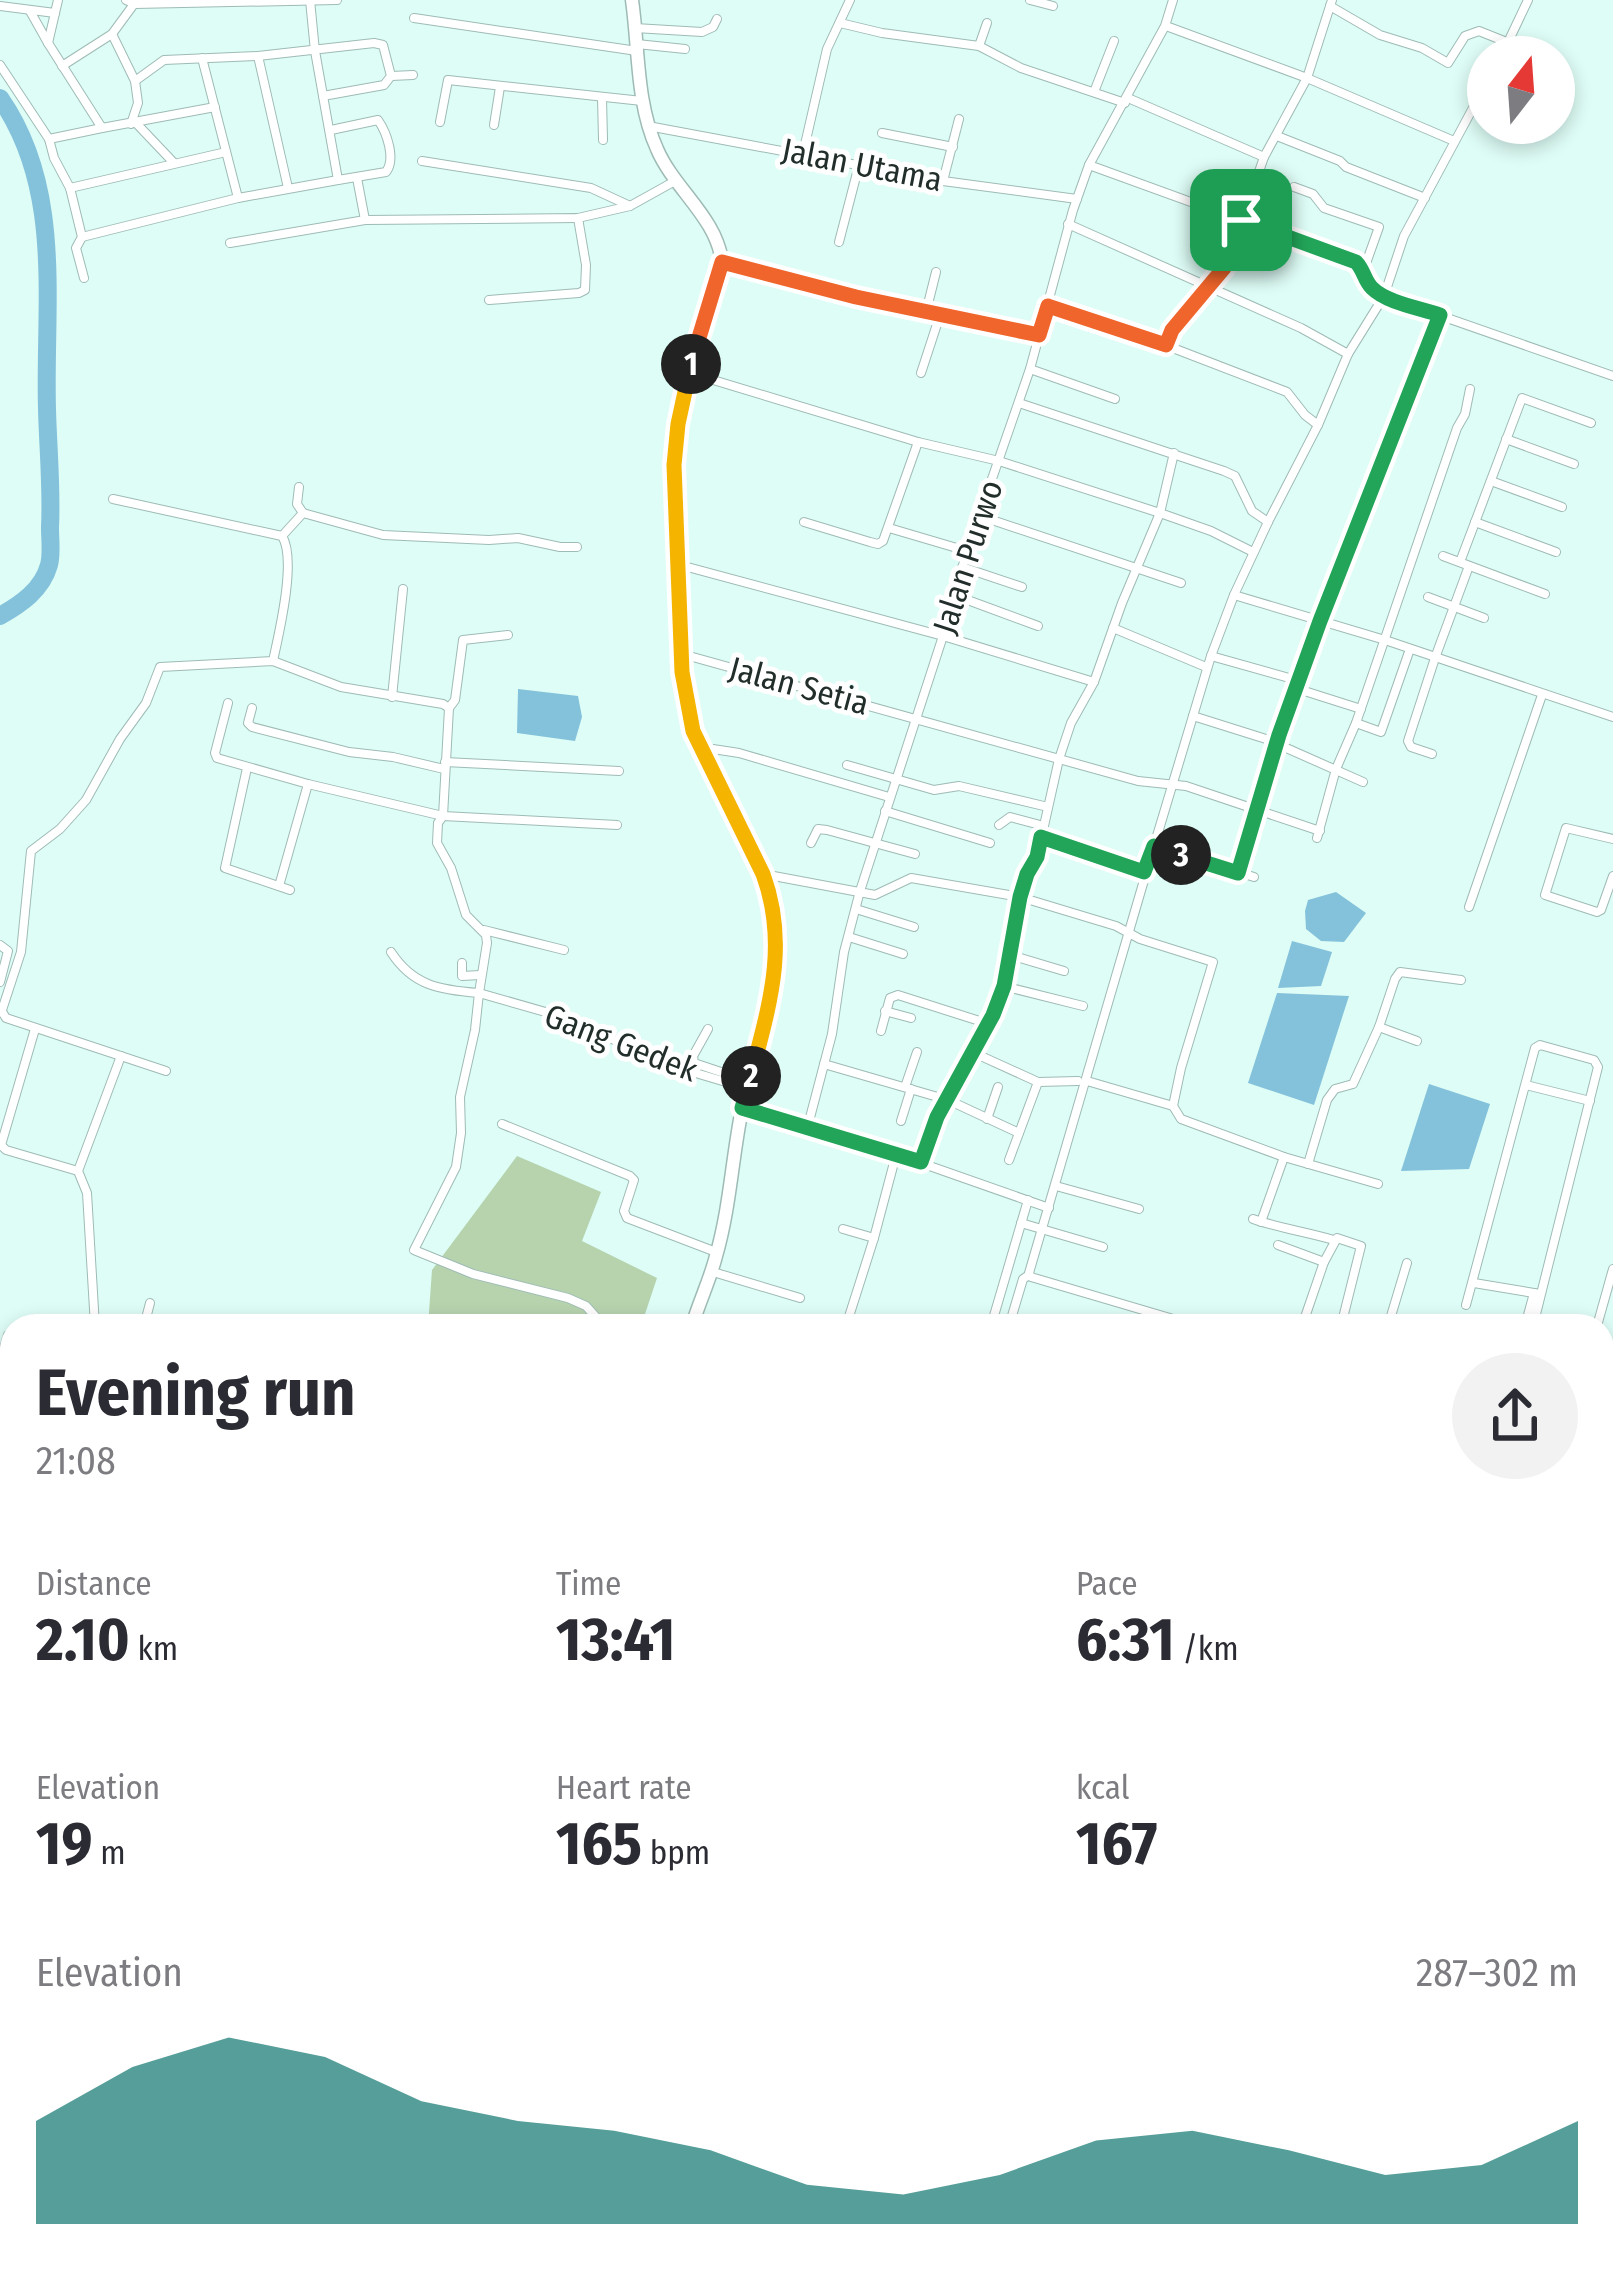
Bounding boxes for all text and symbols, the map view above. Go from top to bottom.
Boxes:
north arrow [1467,36,1575,144]
map controls [1467,36,1575,144]
street label: Jalan Utama [778,130,946,200]
pin [1190,169,1292,271]
icon: arrive [1208,187,1274,253]
pin: 1 [661,334,721,394]
text: 1 [684,344,698,384]
street label: Jalan Purwo [924,475,1012,639]
street label: Jalan Setia [725,648,873,724]
pin: 3 [1151,825,1211,885]
text: 3 [1173,835,1189,875]
street label: Gang Gedek [539,996,704,1091]
pin: 2 [721,1046,781,1106]
text: 2 [743,1056,759,1096]
text: Evening run [36,1353,356,1432]
button: share [1452,1353,1578,1479]
text: 21:08 [36,1438,116,1484]
text: Distance [36,1564,152,1604]
text: Time [556,1564,621,1604]
text: Pace [1076,1564,1138,1604]
text: 2.10 [36,1604,130,1676]
text: 13:41 [556,1604,675,1676]
text: 6:31 [1076,1604,1175,1676]
text: km [130,1629,178,1669]
text: /km [1175,1629,1239,1669]
text: Elevation [36,1768,160,1808]
text: Heart rate [556,1768,692,1808]
text: kcal [1076,1768,1129,1808]
text: 19 [36,1808,92,1880]
text: 165 [556,1808,642,1880]
text: 167 [1076,1808,1157,1880]
text: m [92,1833,126,1873]
text: bpm [642,1833,710,1873]
text: Elevation [36,1950,183,1996]
text: 287–302 m [1416,1950,1578,1996]

